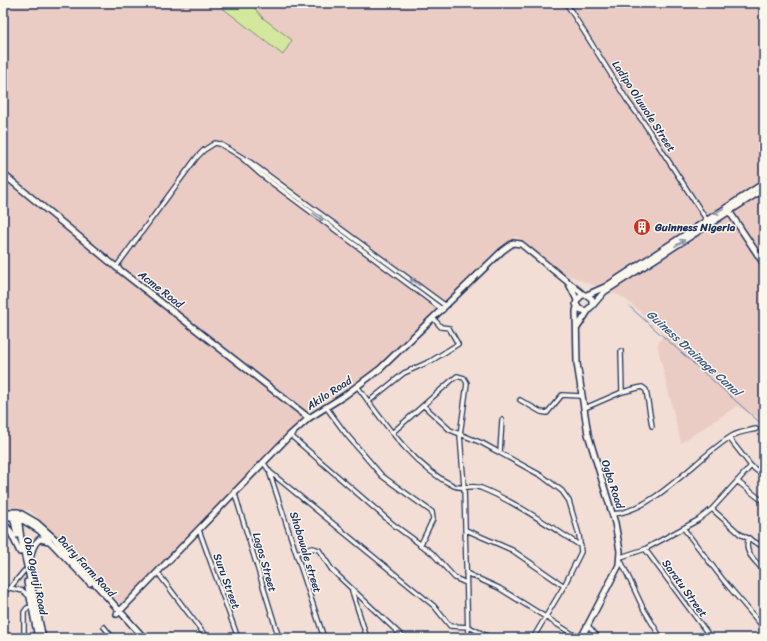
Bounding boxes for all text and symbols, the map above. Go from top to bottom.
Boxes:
street label: Ladipo Oluwole Street [607,57,681,156]
one-way arrow [714,207,725,215]
one-way arrow [312,213,323,222]
building icon: Guinness Nigeria [632,217,652,237]
place label: Guinness Nigeria [654,218,736,237]
one-way arrow [675,239,686,248]
street label: Acme Road [133,265,188,314]
one-way arrow [410,278,421,286]
water label: Guiness Drainage Canal [641,304,749,404]
street label: Akilo Road [302,371,357,416]
street label: Ogba Road [596,457,630,512]
street label: Shobowale street [284,509,327,595]
street label: Lagos Street [247,530,282,594]
street label: Dairy Farm Road [53,531,121,603]
street label: Oba Ogunji Road [18,535,53,618]
street label: Suru Street [208,551,245,612]
street label: Saratu Street [657,555,712,622]

